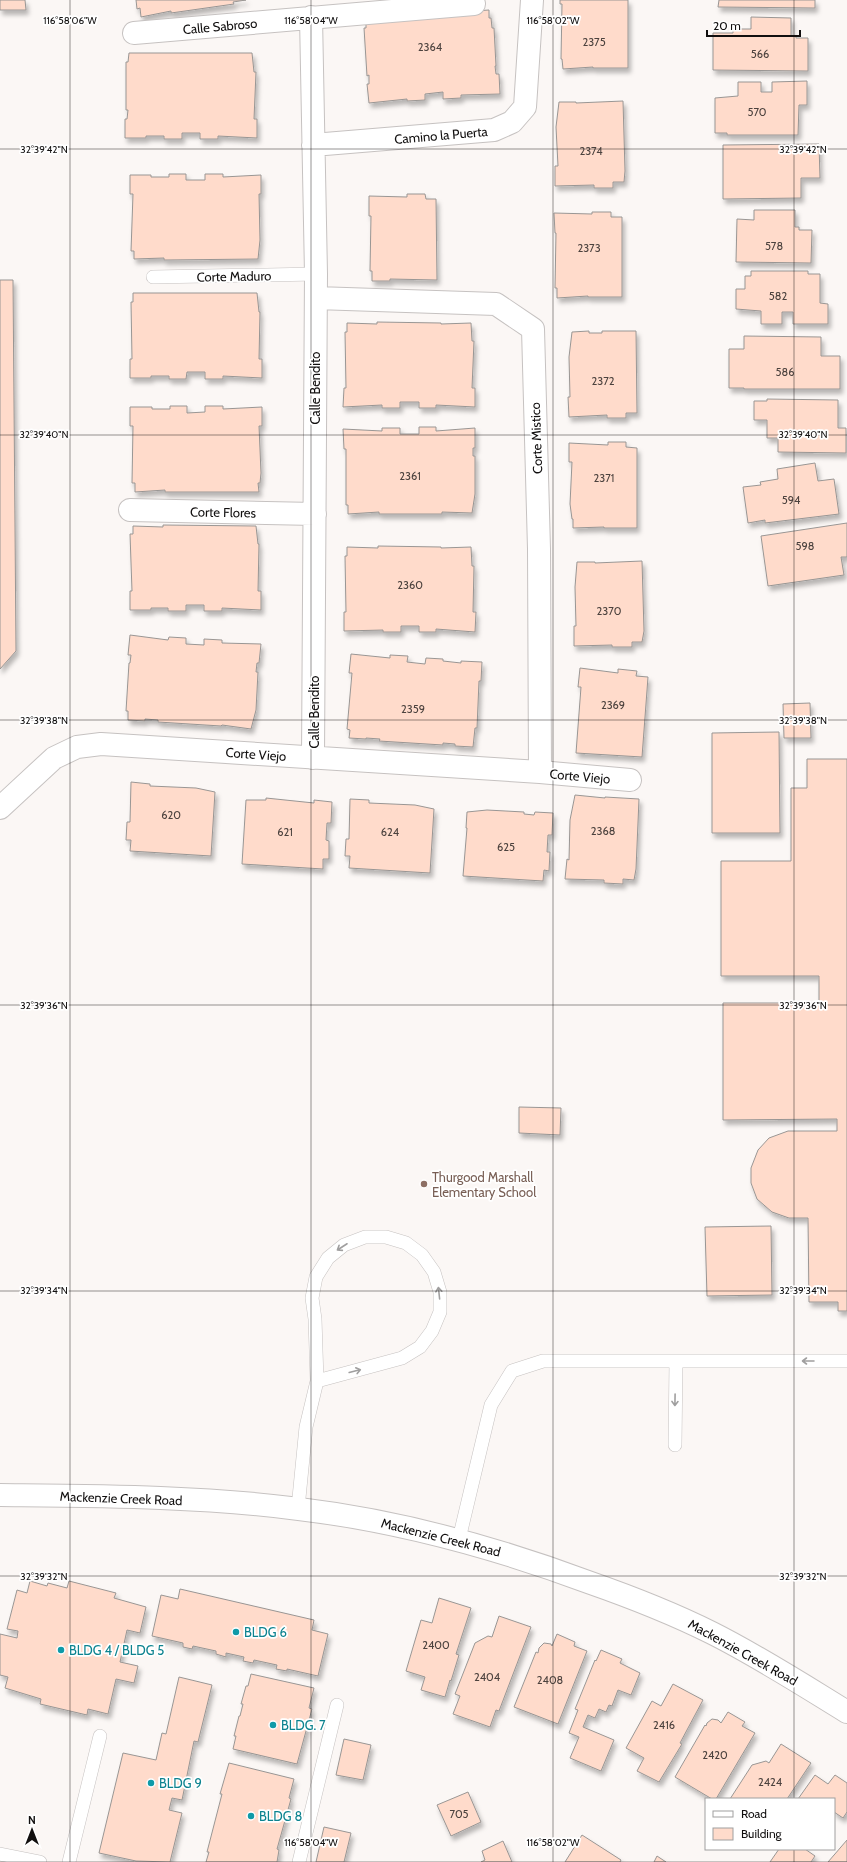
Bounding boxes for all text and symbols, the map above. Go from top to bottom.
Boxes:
scale bar [707,12,800,38]
text: 116°58'06"W [43,14,97,27]
text: 116°58'04"W [284,14,338,27]
text: 116°58'02"W [526,14,580,27]
street label: Calle Sabroso [182,15,258,37]
text: 20 m [713,18,741,33]
house number: 2375 [582,35,606,49]
house number: 2364 [418,40,443,54]
house number: 566 [751,47,769,61]
house number: 570 [747,105,767,119]
street label: Camino la Puerta [394,123,489,147]
text: 32°39'42"N [20,143,68,156]
text: 32°39'42"N [779,143,827,156]
house number: 2374 [579,144,603,158]
house number: 578 [765,239,783,253]
house number: 2373 [577,241,601,255]
street label: Corte Maduro [196,267,272,285]
house number: 582 [769,289,787,303]
street label: Calle Bendito [307,351,323,425]
house number: 586 [776,365,794,379]
house number: 2372 [591,374,615,388]
street label: Corte Mistico [527,402,545,474]
text: 32°39'40"N [19,428,69,441]
text: 32°39'40"N [778,428,828,441]
house number: 2361 [399,469,421,483]
house number: 2371 [594,471,614,485]
house number: 594 [782,493,801,507]
street label: Corte Flores [190,503,257,521]
house number: 598 [796,539,814,553]
house number: 2360 [397,578,423,592]
house number: 2370 [597,604,622,618]
street label: Calle Bendito [306,675,322,749]
house number: 2369 [601,698,625,712]
house number: 2359 [401,702,425,716]
text: 32°39'38"N [20,714,68,727]
text: 32°39'38"N [779,714,827,727]
street label: Corte Viejo [225,744,287,765]
street label: Corte Viejo [549,765,611,788]
house number: 620 [161,808,181,822]
house number: 2368 [591,824,615,838]
house number: 621 [277,825,293,839]
house number: 624 [381,825,400,839]
house number: 625 [497,840,515,854]
text: 32°39'36"N [20,999,68,1012]
text: 32°39'36"N [779,999,827,1012]
place label: Thurgood Marshall Elementary School [432,1169,536,1200]
marker: Thurgood Marshall Elementary School [419,1179,429,1189]
one-way arrow [337,1243,348,1251]
text: 32°39'34"N [20,1284,68,1297]
text: 32°39'34"N [779,1284,827,1297]
one-way arrow [436,1287,443,1300]
one-way arrow [802,1357,815,1365]
one-way arrow [348,1367,361,1374]
one-way arrow [671,1393,679,1406]
street label: Mackenzie Creek Road [59,1488,183,1508]
street label: Mackenzie Creek Road [380,1514,502,1560]
text: 32°39'32"N [20,1570,68,1583]
text: 32°39'32"N [779,1570,827,1583]
street label: Mackenzie Creek Road [685,1615,801,1689]
place label: BLDG 6 [244,1624,287,1640]
marker: BLDG 6 [231,1627,241,1637]
house number: 2400 [422,1638,450,1652]
place label: BLDG 4 / BLDG 5 [69,1642,164,1658]
marker: BLDG 4 / BLDG 5 [56,1645,66,1655]
house number: 2404 [474,1670,501,1684]
house number: 2408 [537,1673,563,1687]
place label: BLDG. 7 [281,1717,326,1733]
house number: 2416 [653,1718,675,1732]
marker: BLDG. 7 [268,1720,278,1730]
house number: 2420 [702,1748,728,1762]
place label: BLDG 9 [159,1775,202,1791]
house number: 2424 [758,1775,783,1789]
marker: BLDG 9 [146,1778,156,1788]
legend [705,1798,835,1850]
text: Road [741,1806,767,1821]
house number: 705 [449,1807,469,1821]
place label: BLDG 8 [259,1808,302,1824]
north arrow [12,1810,52,1850]
marker: BLDG 8 [246,1811,256,1821]
text: N [28,1813,36,1827]
text: Building [741,1826,783,1841]
text: 116°58'04"W [284,1836,338,1849]
text: 116°58'02"W [526,1836,580,1849]

